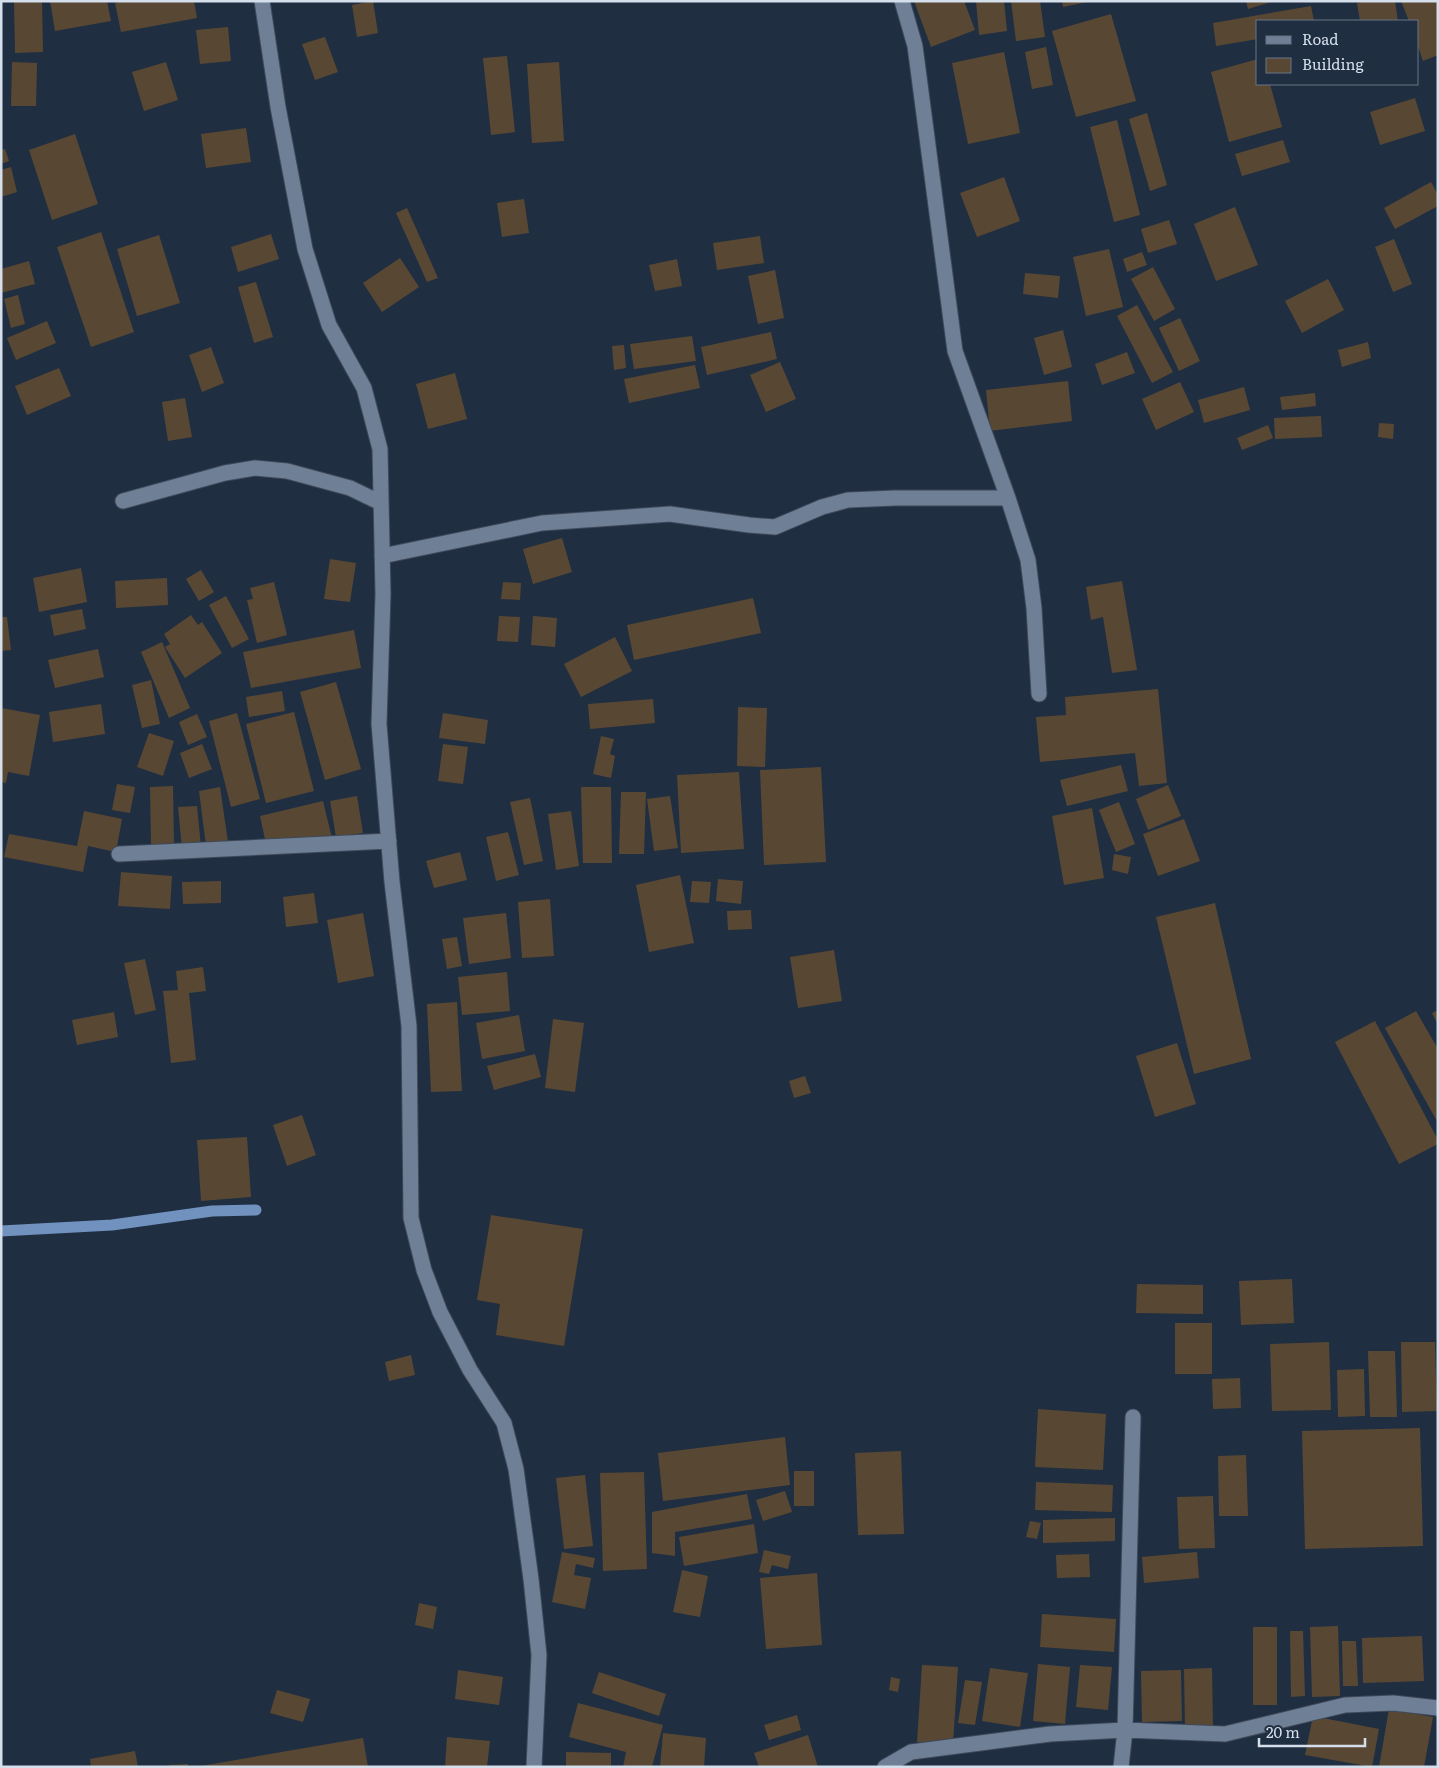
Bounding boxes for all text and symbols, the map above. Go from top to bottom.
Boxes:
legend [1256,20,1419,85]
text: Road [1302,27,1338,50]
text: Building [1302,52,1364,75]
scale bar [1259,1716,1365,1748]
text: 20 m [1266,1720,1300,1743]

